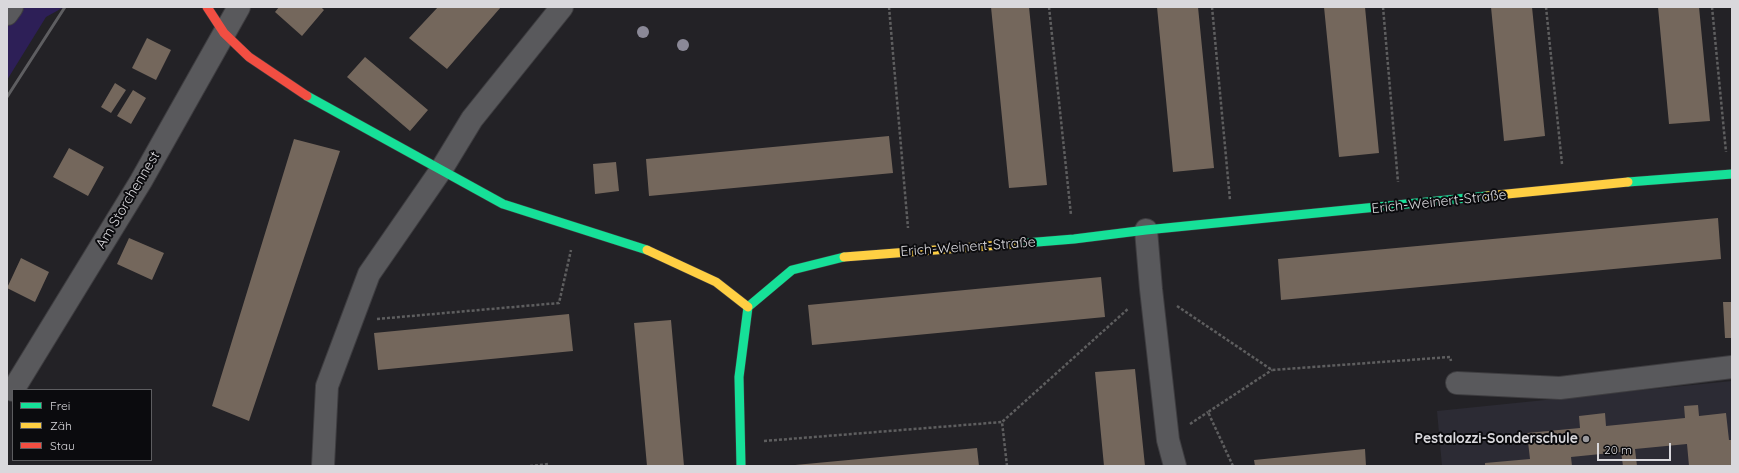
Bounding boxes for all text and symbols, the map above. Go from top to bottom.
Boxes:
street label: Am Storchennest [92,148,164,252]
street label: Erich-Weinert-Straße [1371,187,1507,217]
street label: Erich-Weinert-Straße [900,234,1036,260]
legend [12,389,152,461]
text: Frei [50,398,70,413]
text: Zäh [50,418,72,433]
place label: Pestalozzi-Sonderschule [1415,431,1578,447]
marker: Pestalozzi-Sonderschule [1581,434,1591,444]
scale bar [1599,435,1673,461]
text: Stau [50,438,75,453]
text: 20 m [1604,442,1632,457]

